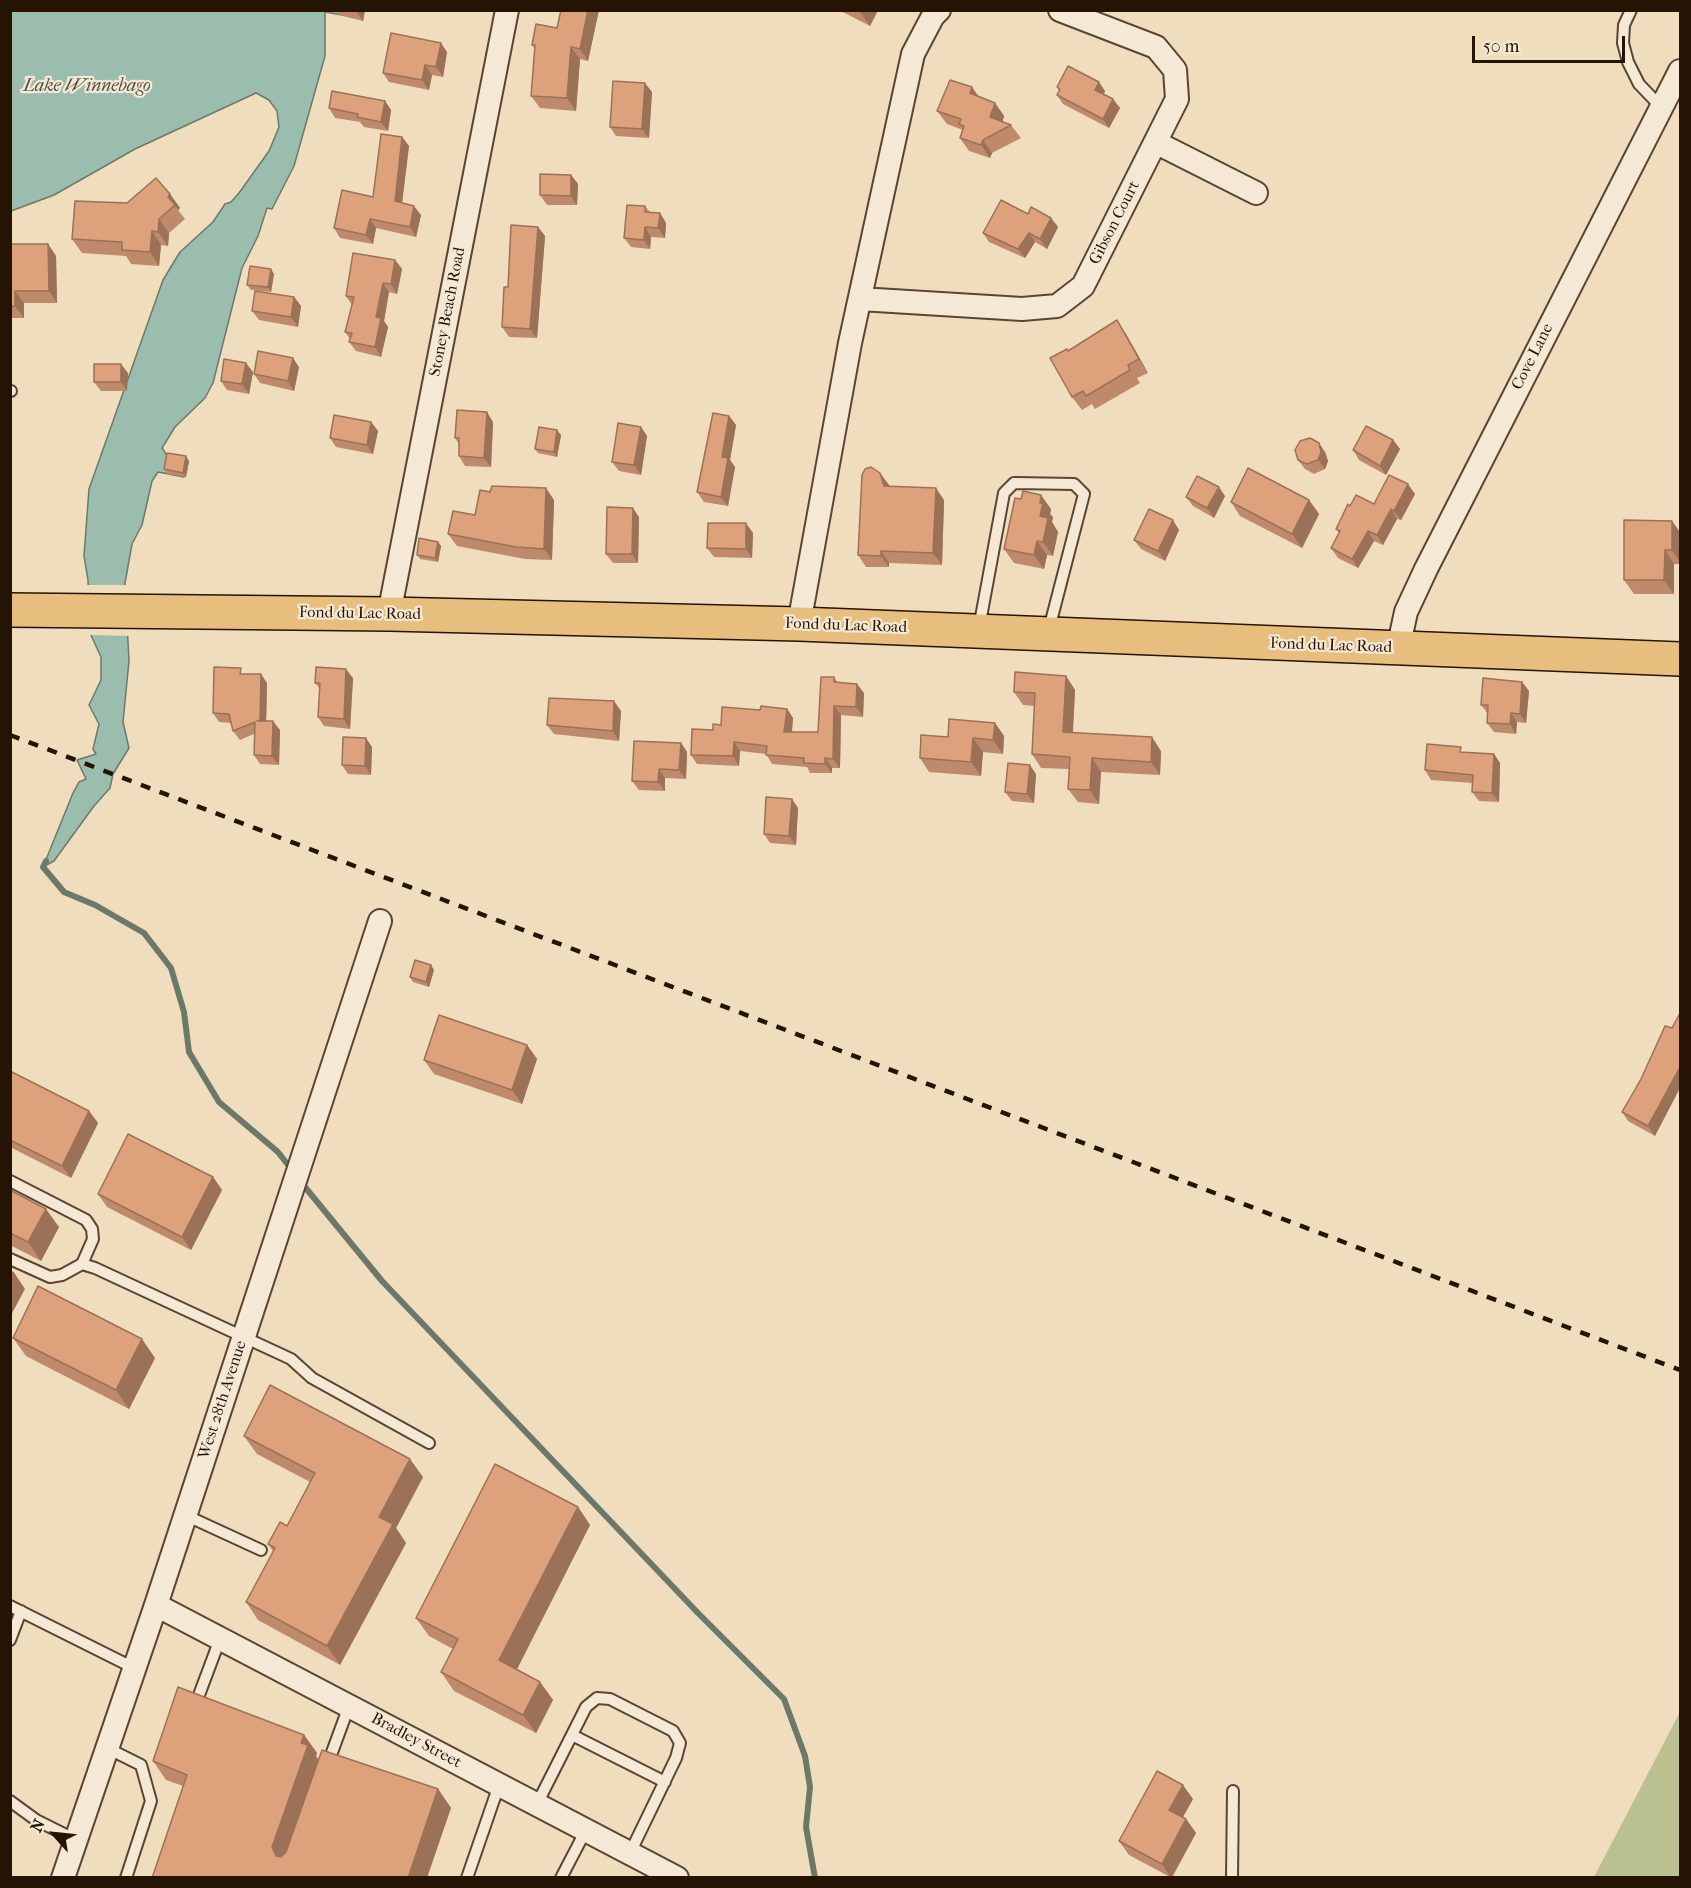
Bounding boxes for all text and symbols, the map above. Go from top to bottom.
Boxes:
scale bar [1475,24,1628,62]
text: 50 m [1483,36,1519,57]
water label: Lake Winnebago [23,76,151,98]
street label: Gibson Court [1086,178,1144,268]
street label: Stoney Beach Road [426,246,470,378]
street label: Cove Lane [1508,321,1558,393]
street label: Fond du Lac Road [299,603,421,625]
street label: Fond du Lac Road [785,614,907,638]
street label: Fond du Lac Road [1270,634,1392,658]
street label: West 28th Avenue [195,1338,251,1462]
street label: Bradley Street [368,1709,464,1773]
north arrow [24,1804,84,1864]
text: N [26,1816,49,1835]

